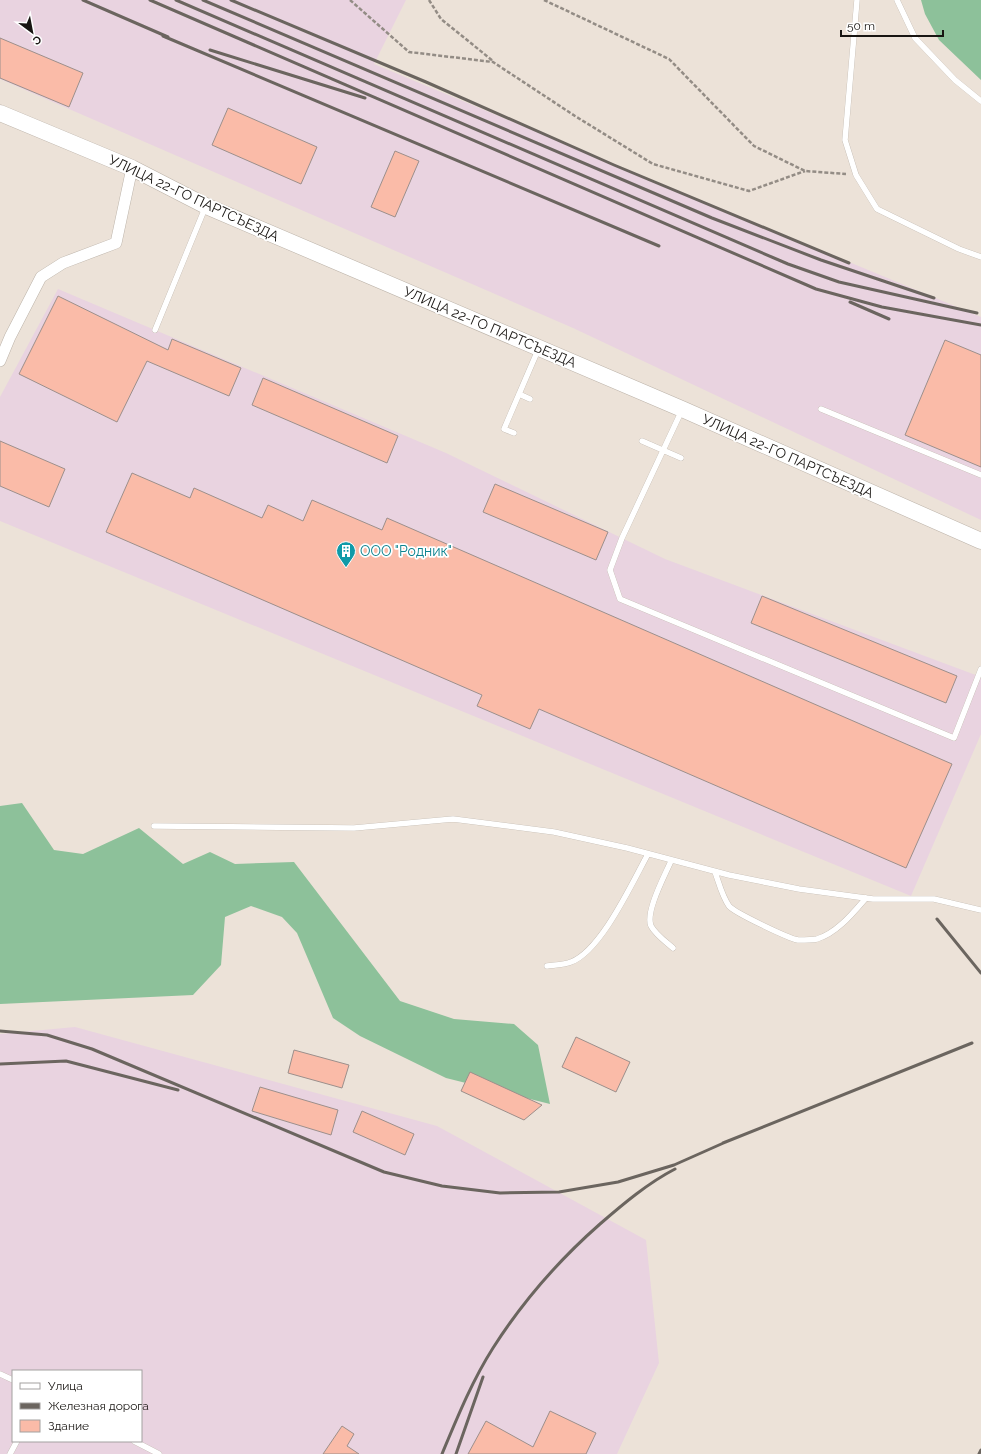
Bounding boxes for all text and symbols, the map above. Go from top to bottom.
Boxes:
north arrow [12,12,52,52]
scale bar [841,12,943,38]
text: 50 m [847,19,875,33]
text: С [30,33,44,48]
street label: УЛИЦА 22-ГО ПАРТСЪЕЗДА [106,151,282,245]
street label: УЛИЦА 22-ГО ПАРТСЪЕЗДА [401,283,579,371]
street label: УЛИЦА 22-ГО ПАРТСЪЕЗДА [700,411,877,501]
building icon: ООО "Родник" [335,540,357,568]
place label: ООО "Родник" [360,543,452,559]
legend [12,1370,142,1442]
text: Улица [48,1379,83,1393]
text: Железная дорога [48,1399,149,1413]
text: Здание [48,1419,89,1433]

